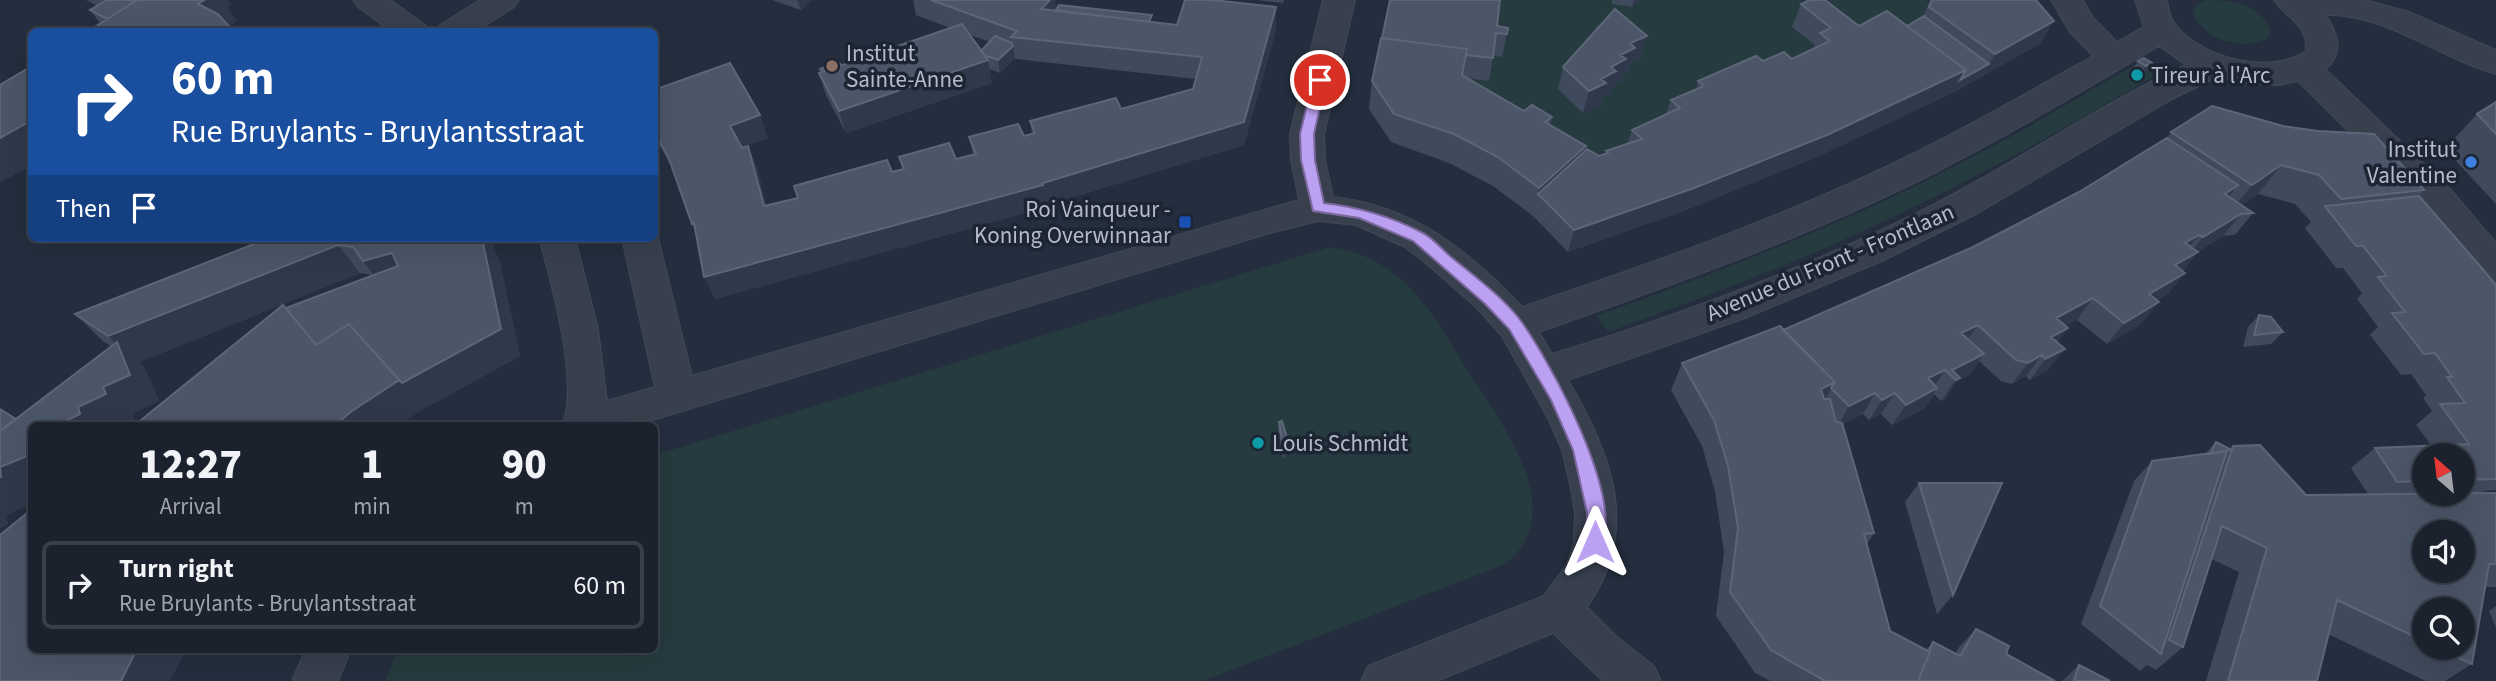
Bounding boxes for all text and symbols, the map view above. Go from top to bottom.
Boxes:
place label: Institut Sainte-Anne [846,37,963,96]
text: 60 m [171,44,275,114]
pin [1290,50,1350,110]
icon: right [56,56,147,147]
marker: Institut Sainte-Anne [824,58,840,74]
place label: Tireur à l'Arc [2151,59,2271,92]
icon: arrive [1301,61,1339,99]
marker: Tireur à l'Arc [2129,67,2145,83]
text: Rue Bruylants - Bruylantsstraat [171,109,584,155]
place label: Institut Valentine [2367,133,2457,192]
marker: Institut Valentine [2463,154,2479,170]
icon: arrive [125,189,163,227]
text: Then [56,190,111,227]
place label: Roi Vainqueur - Koning Overwinnaar [974,193,1172,252]
street label: Avenue du Front - Frontlaan [1701,195,1959,330]
marker: Roi Vainqueur - Koning Overwinnaar [1177,214,1193,230]
place label: Louis Schmidt [1272,427,1409,460]
text: 12:27 [139,435,242,495]
text: 1 [361,435,383,495]
text: 90 [502,435,547,495]
marker: Louis Schmidt [1250,435,1266,451]
north arrow [2412,443,2474,506]
map controls [2412,443,2475,660]
text: Arrival [160,490,222,523]
text: min [353,490,391,523]
text: m [515,490,534,523]
position arrow [1558,505,1632,579]
button: sound [2412,520,2475,583]
text: Turn right [119,550,234,587]
icon: right [60,566,98,604]
text: 60 m [573,567,626,604]
text: Rue Bruylants - Bruylantsstraat [119,587,416,620]
button: search [2412,597,2475,660]

